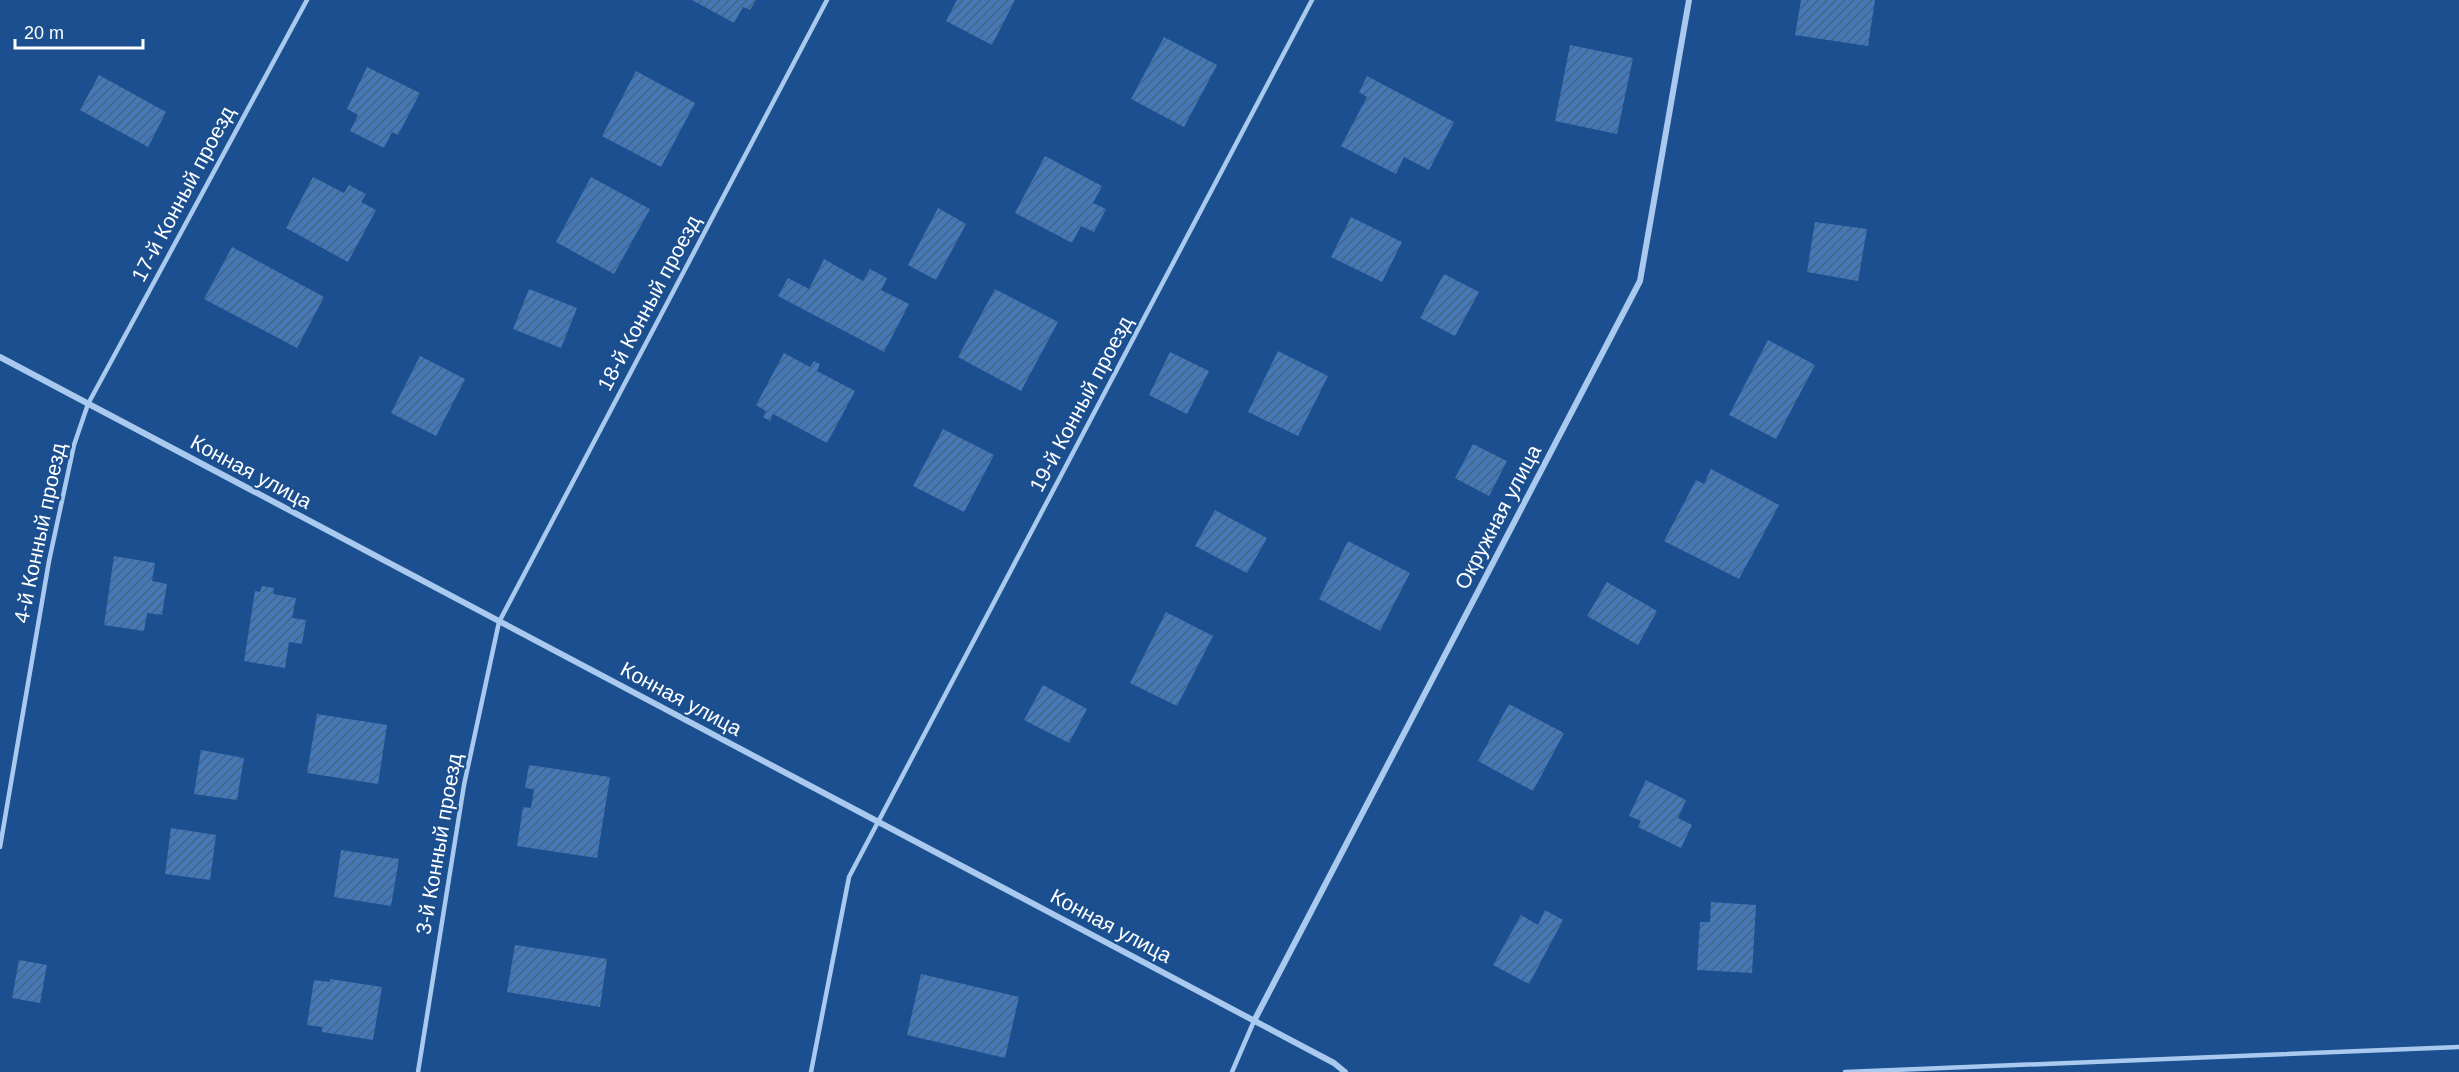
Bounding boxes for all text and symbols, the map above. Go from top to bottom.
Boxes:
scale bar [15,12,142,50]
text: 20 m [24,23,64,43]
street label: 17-й Конный проезд [127,102,239,285]
street label: 18-й Конный проезд [593,211,705,394]
street label: 19-й Конный проезд [1025,312,1137,495]
street label: Конная улица [187,430,316,513]
street label: Окружная улица [1450,440,1545,593]
street label: 4-й Конный проезд [9,441,70,625]
street label: Конная улица [617,657,746,740]
street label: 3-й Конный проезд [411,752,466,936]
street label: Конная улица [1047,884,1176,967]

